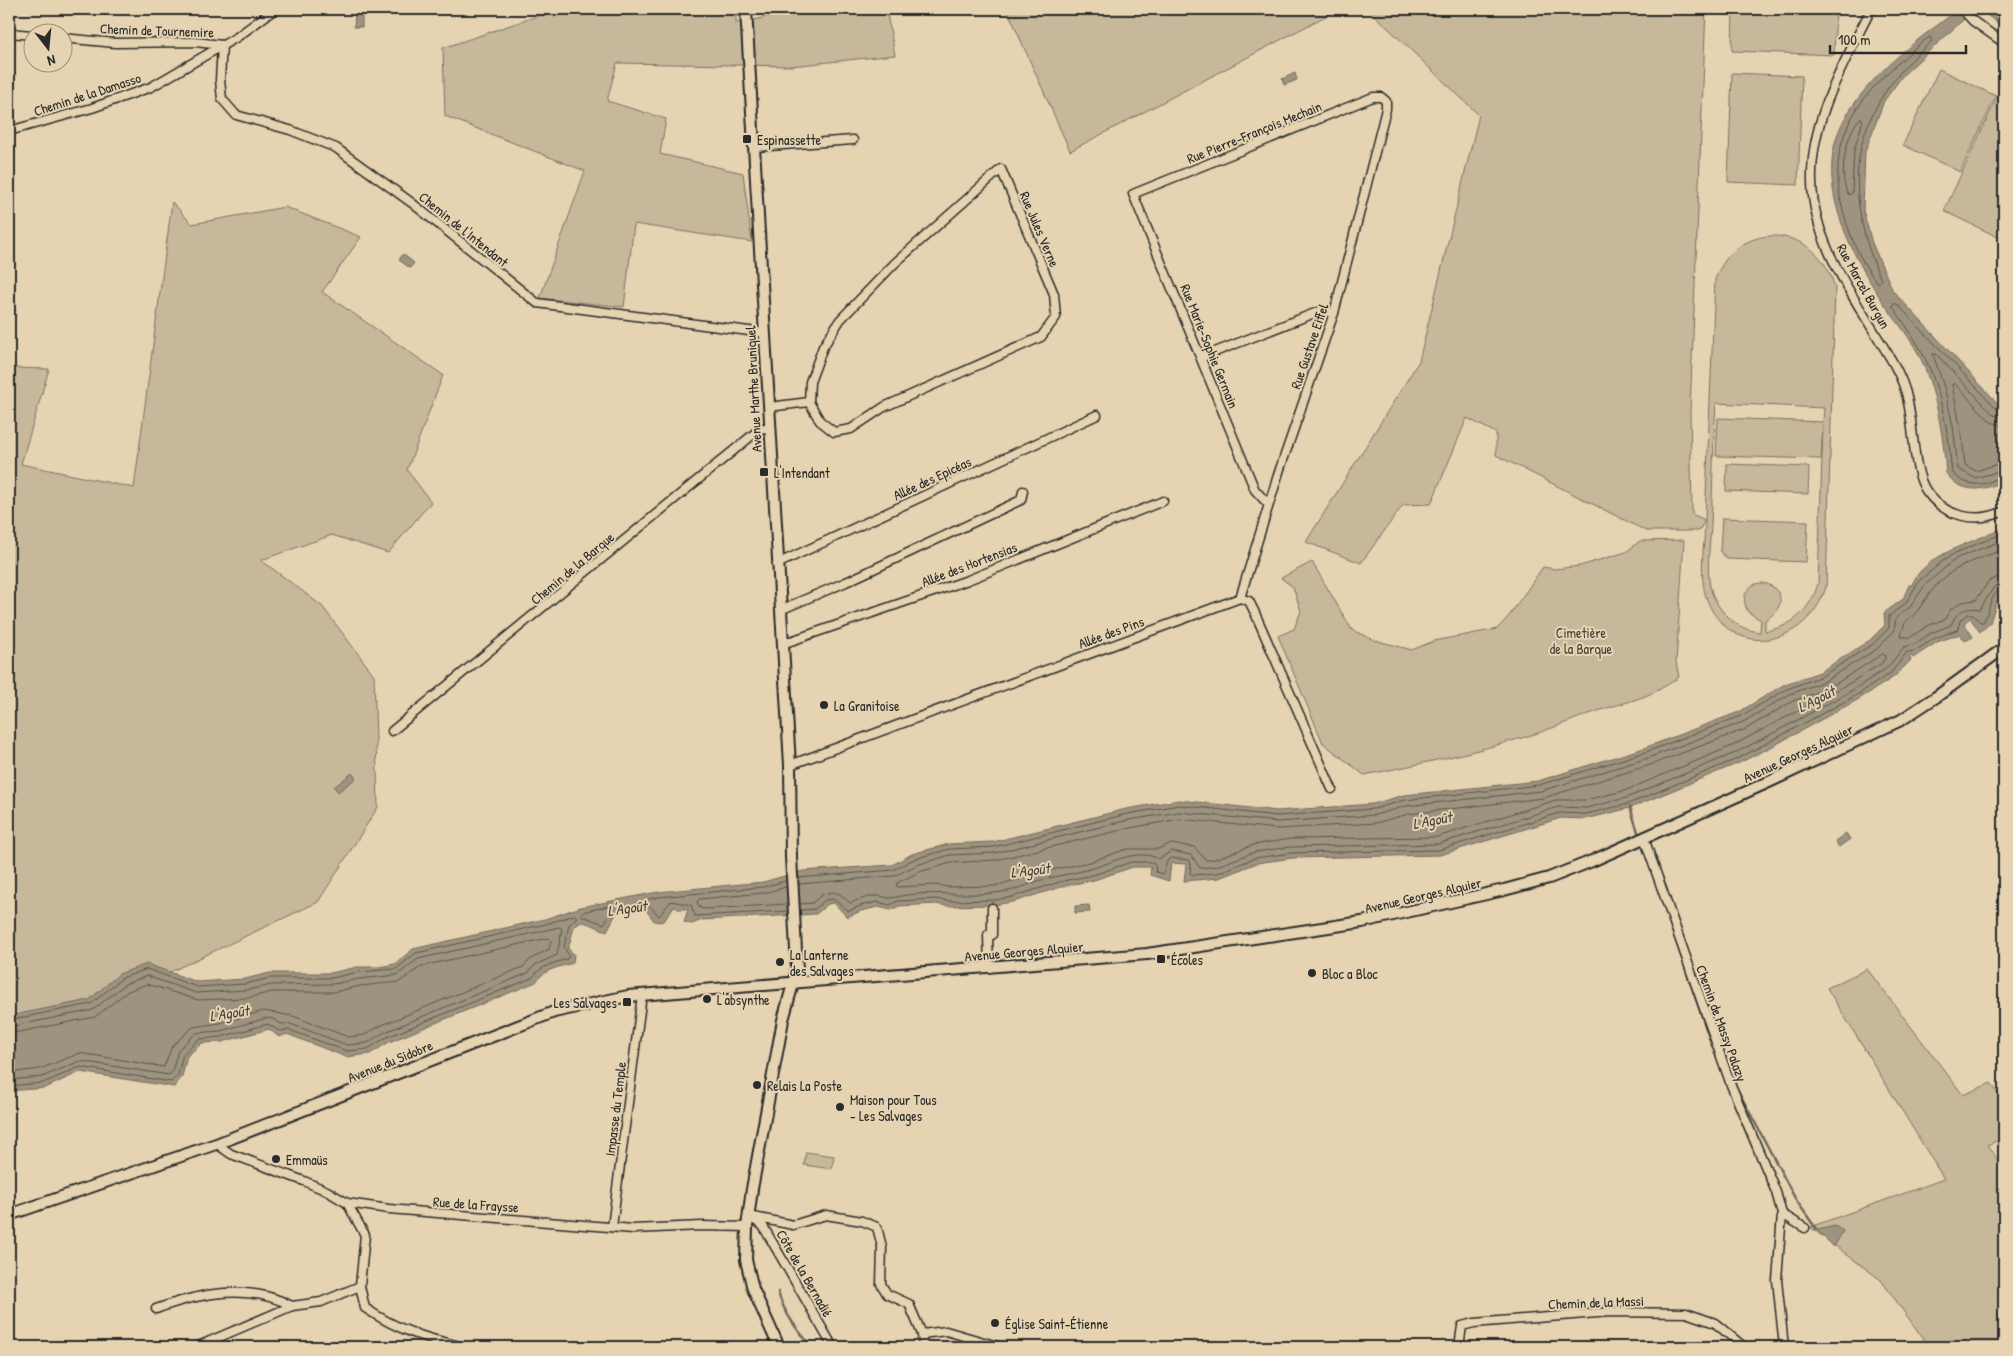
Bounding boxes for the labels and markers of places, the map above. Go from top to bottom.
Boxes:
place label: Espinassette [757,130,822,150]
marker: Espinassette [741,133,753,145]
place label: L'Intendant [774,463,830,482]
marker: L'Intendant [758,466,770,478]
place label: La Granitoise [834,696,900,715]
marker: La Granitoise [818,699,830,711]
place label: La Lanterne des Salvages [790,945,854,981]
place label: Écoles [1171,950,1203,969]
marker: Écoles [1155,953,1167,965]
marker: La Lanterne des Salvages [774,956,786,968]
place label: Bloc a Bloc [1322,964,1378,983]
marker: Bloc a Bloc [1306,967,1318,979]
place label: L'absynthe [717,990,770,1010]
place label: Les Salvages [554,993,617,1013]
marker: L'absynthe [701,993,713,1005]
marker: Les Salvages [621,996,633,1008]
place label: Relais La Poste [767,1076,842,1095]
marker: Relais La Poste [751,1079,763,1091]
place label: Maison pour Tous - Les Salvages [850,1090,937,1126]
marker: Maison pour Tous - Les Salvages [834,1101,846,1113]
place label: Emmaüs [286,1150,328,1169]
marker: Emmaüs [270,1153,282,1165]
place label: Église Saint-Étienne [1005,1314,1109,1334]
marker: Église Saint-Étienne [989,1317,1001,1329]

